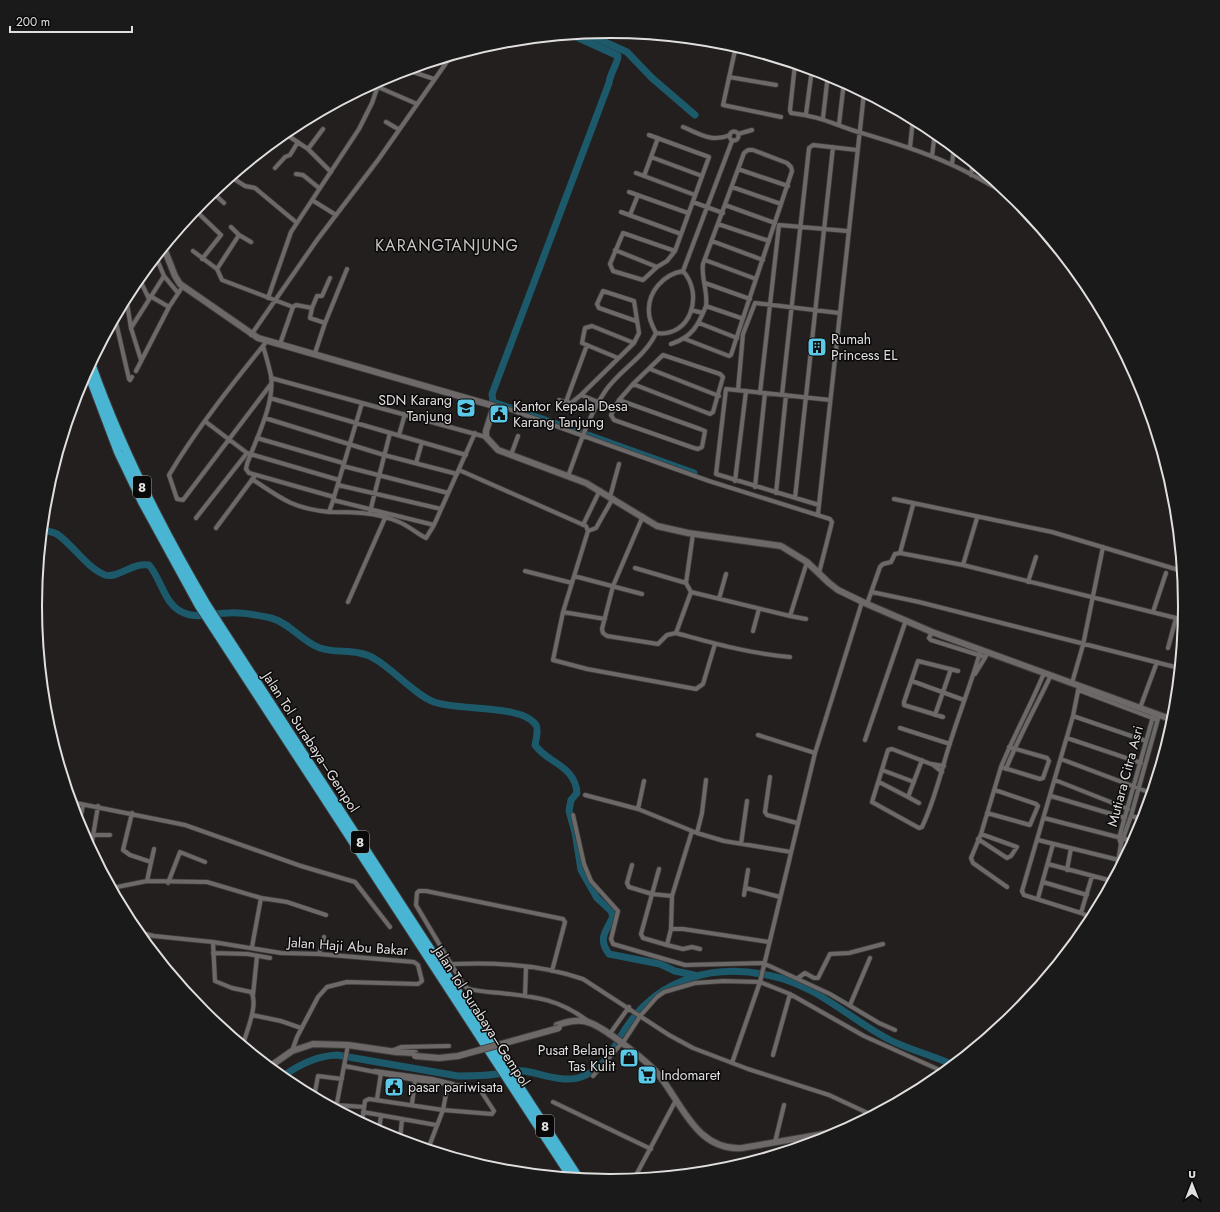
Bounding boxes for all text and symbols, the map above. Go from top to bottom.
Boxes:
scale bar [10,8,132,34]
text: 200 m [16,13,50,31]
district label: KARANGTANJUNG [375,234,519,257]
place label: Rumah Princess EL [831,329,898,365]
building icon: Rumah Princess EL [806,336,828,358]
place label: SDN Karang Tanjung [378,390,452,426]
place label: Kantor Kepala Desa Karang Tanjung [513,396,628,432]
school or university icon: SDN Karang Tanjung [455,397,477,419]
public building icon: Kantor Kepala Desa Karang Tanjung [488,403,510,425]
road number: 8 [133,476,151,498]
street label: Jalan Tol Surabaya–Gempol [257,666,364,816]
street label: Mutiara Citra Asri [1102,723,1148,829]
road number: 8 [351,831,369,853]
street label: Jalan Haji Abu Bakar [285,932,409,960]
street label: Jalan Tol Surabaya–Gempol [428,940,535,1090]
place label: Pusat Belanja Tas Kulit [538,1040,616,1076]
shop icon: Pusat Belanja Tas Kulit [618,1047,640,1069]
supermarket icon: Indomaret [636,1064,658,1086]
place label: Indomaret [661,1065,721,1085]
public building icon: pasar pariwisata [383,1076,405,1098]
place label: pasar pariwisata [408,1077,503,1097]
road number: 8 [536,1115,554,1137]
north arrow [1172,1164,1212,1204]
text: U [1188,1166,1196,1182]

